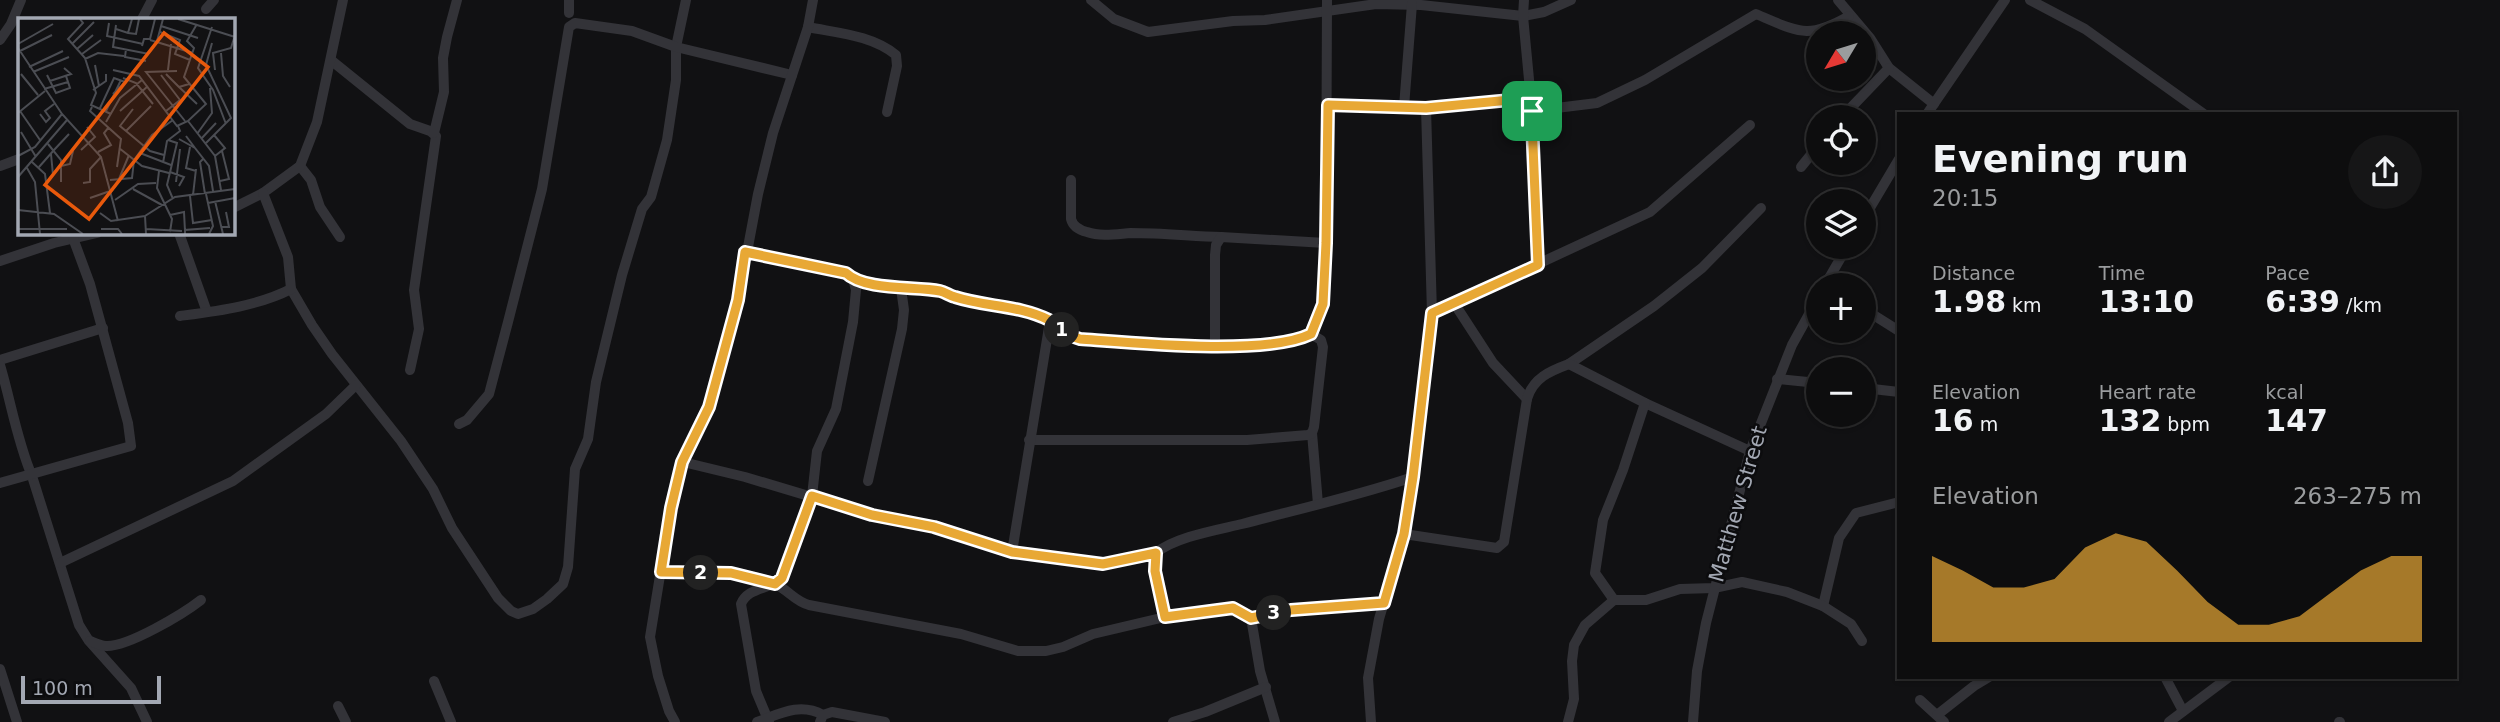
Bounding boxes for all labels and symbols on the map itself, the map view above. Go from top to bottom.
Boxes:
inset map [18,18,234,234]
north arrow [1806,21,1876,91]
pin [1502,81,1562,141]
pin: 1 [1044,312,1080,348]
street label: Matthew Street [1704,423,1772,585]
pin: 2 [684,556,718,590]
pin: 3 [1256,596,1292,630]
scale bar [21,673,161,705]

